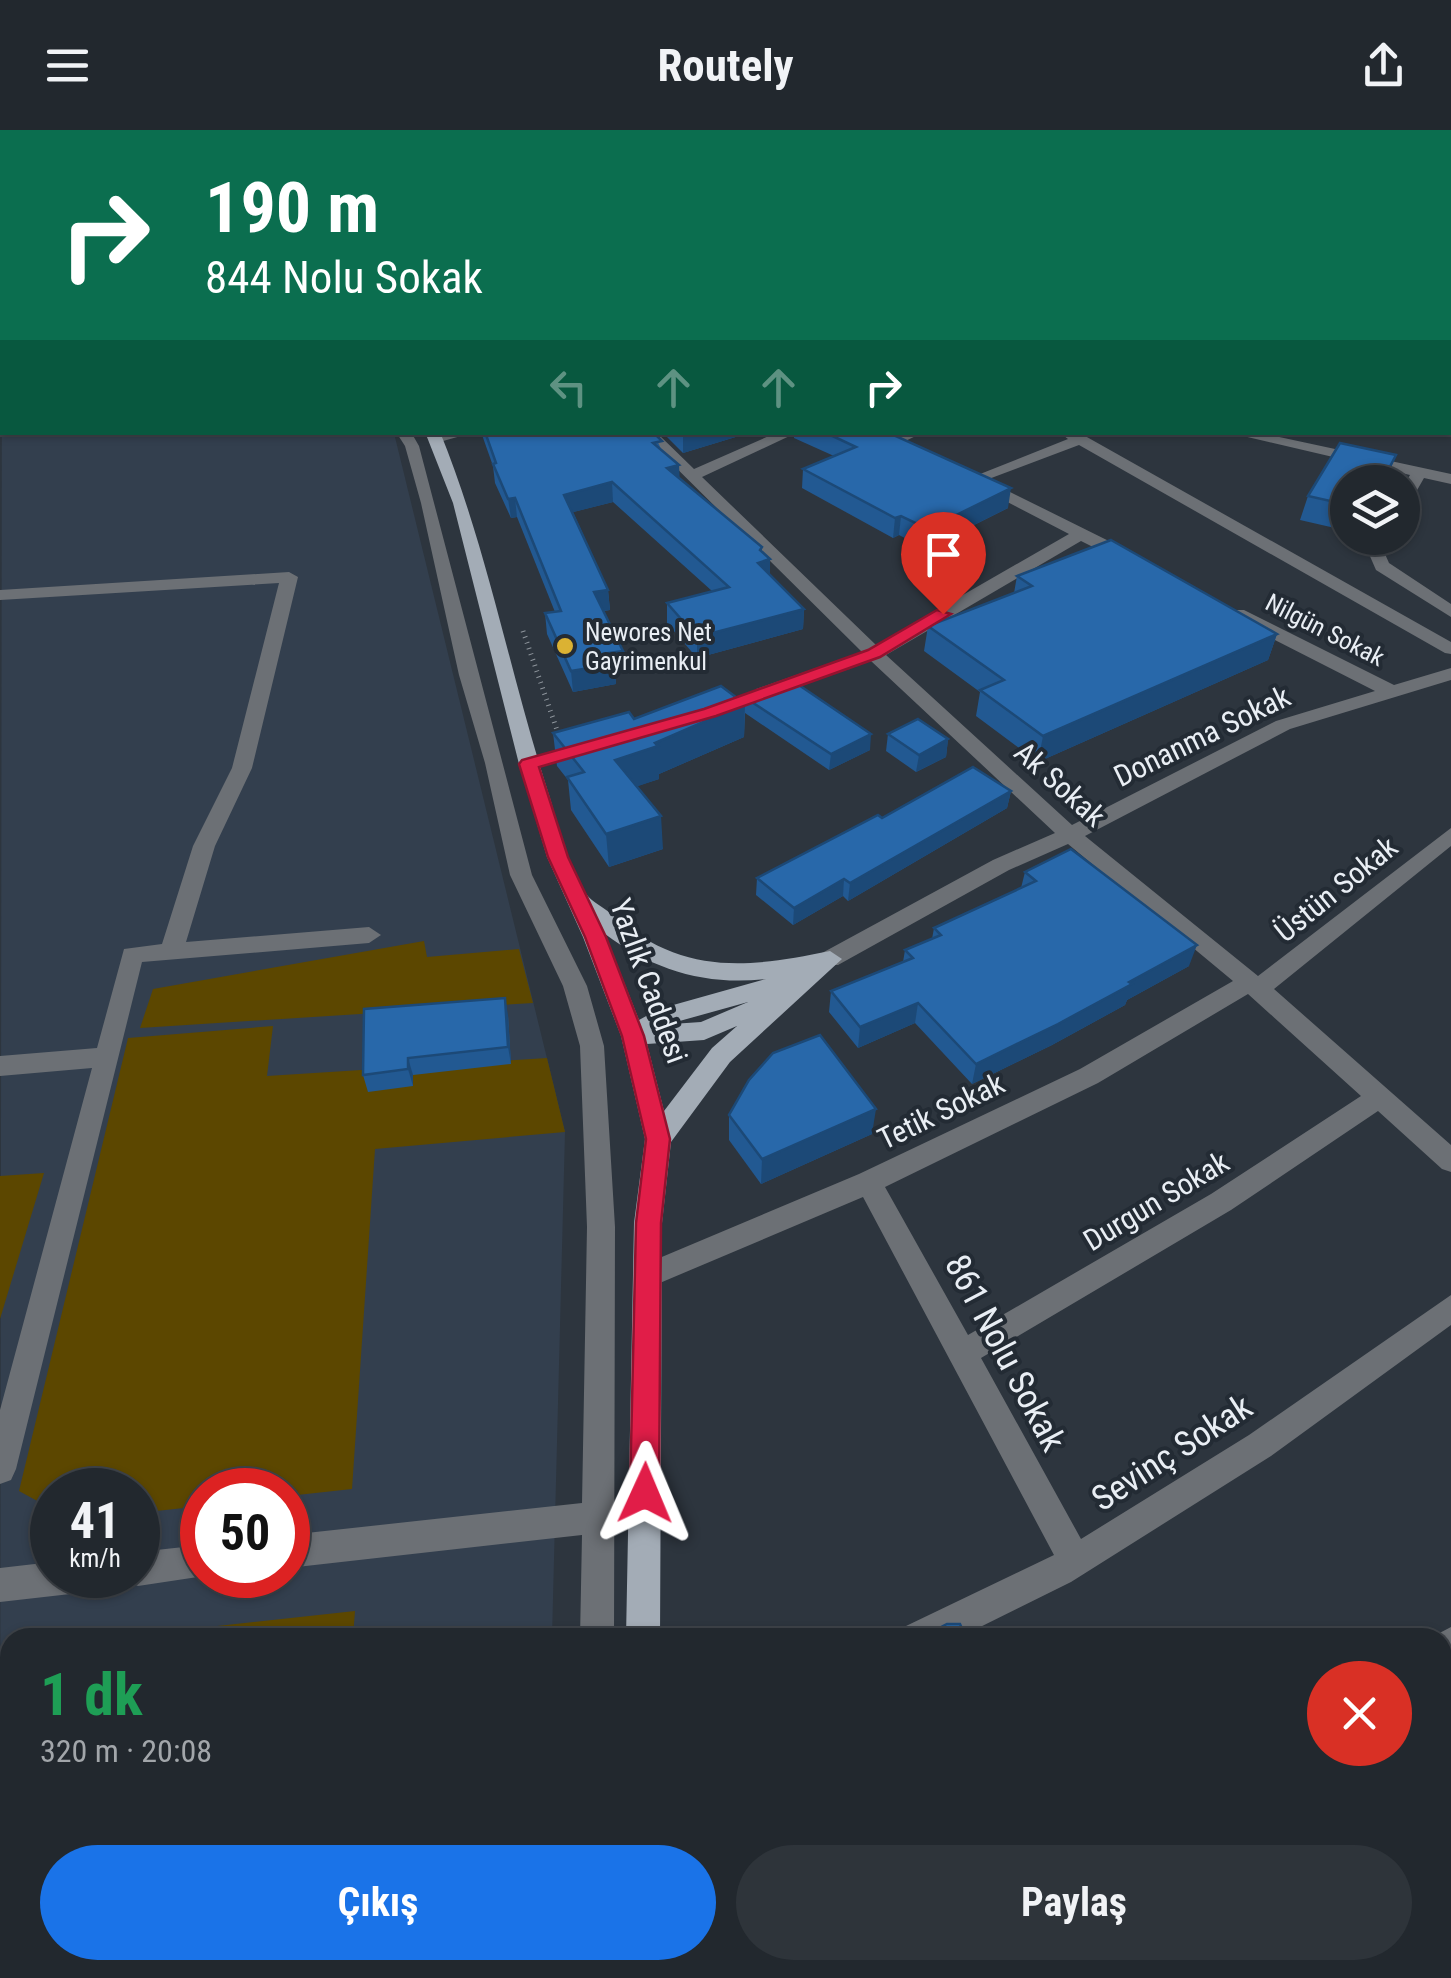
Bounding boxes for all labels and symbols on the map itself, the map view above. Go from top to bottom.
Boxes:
pin [901,512,986,615]
street label: Nilgün Sokak [1261,588,1390,673]
place label: Newores Net Gayrimenkul [585,618,712,676]
marker: Newores Net Gayrimenkul [554,635,576,657]
street label: Donanma Sokak [1108,678,1296,794]
street label: Ak Sokak [1008,734,1113,834]
street label: Üstün Sokak [1268,829,1405,949]
street label: Yazlık Caddesi [603,894,695,1068]
street label: Tetik Sokak [872,1065,1010,1157]
street label: Durgun Sokak [1077,1144,1235,1258]
street label: 861 Nolu Sokak [936,1248,1074,1458]
street label: Sevinç Sokak [1084,1386,1260,1520]
position arrow [593,1441,697,1545]
speed limit sign: 50 [180,1468,310,1598]

